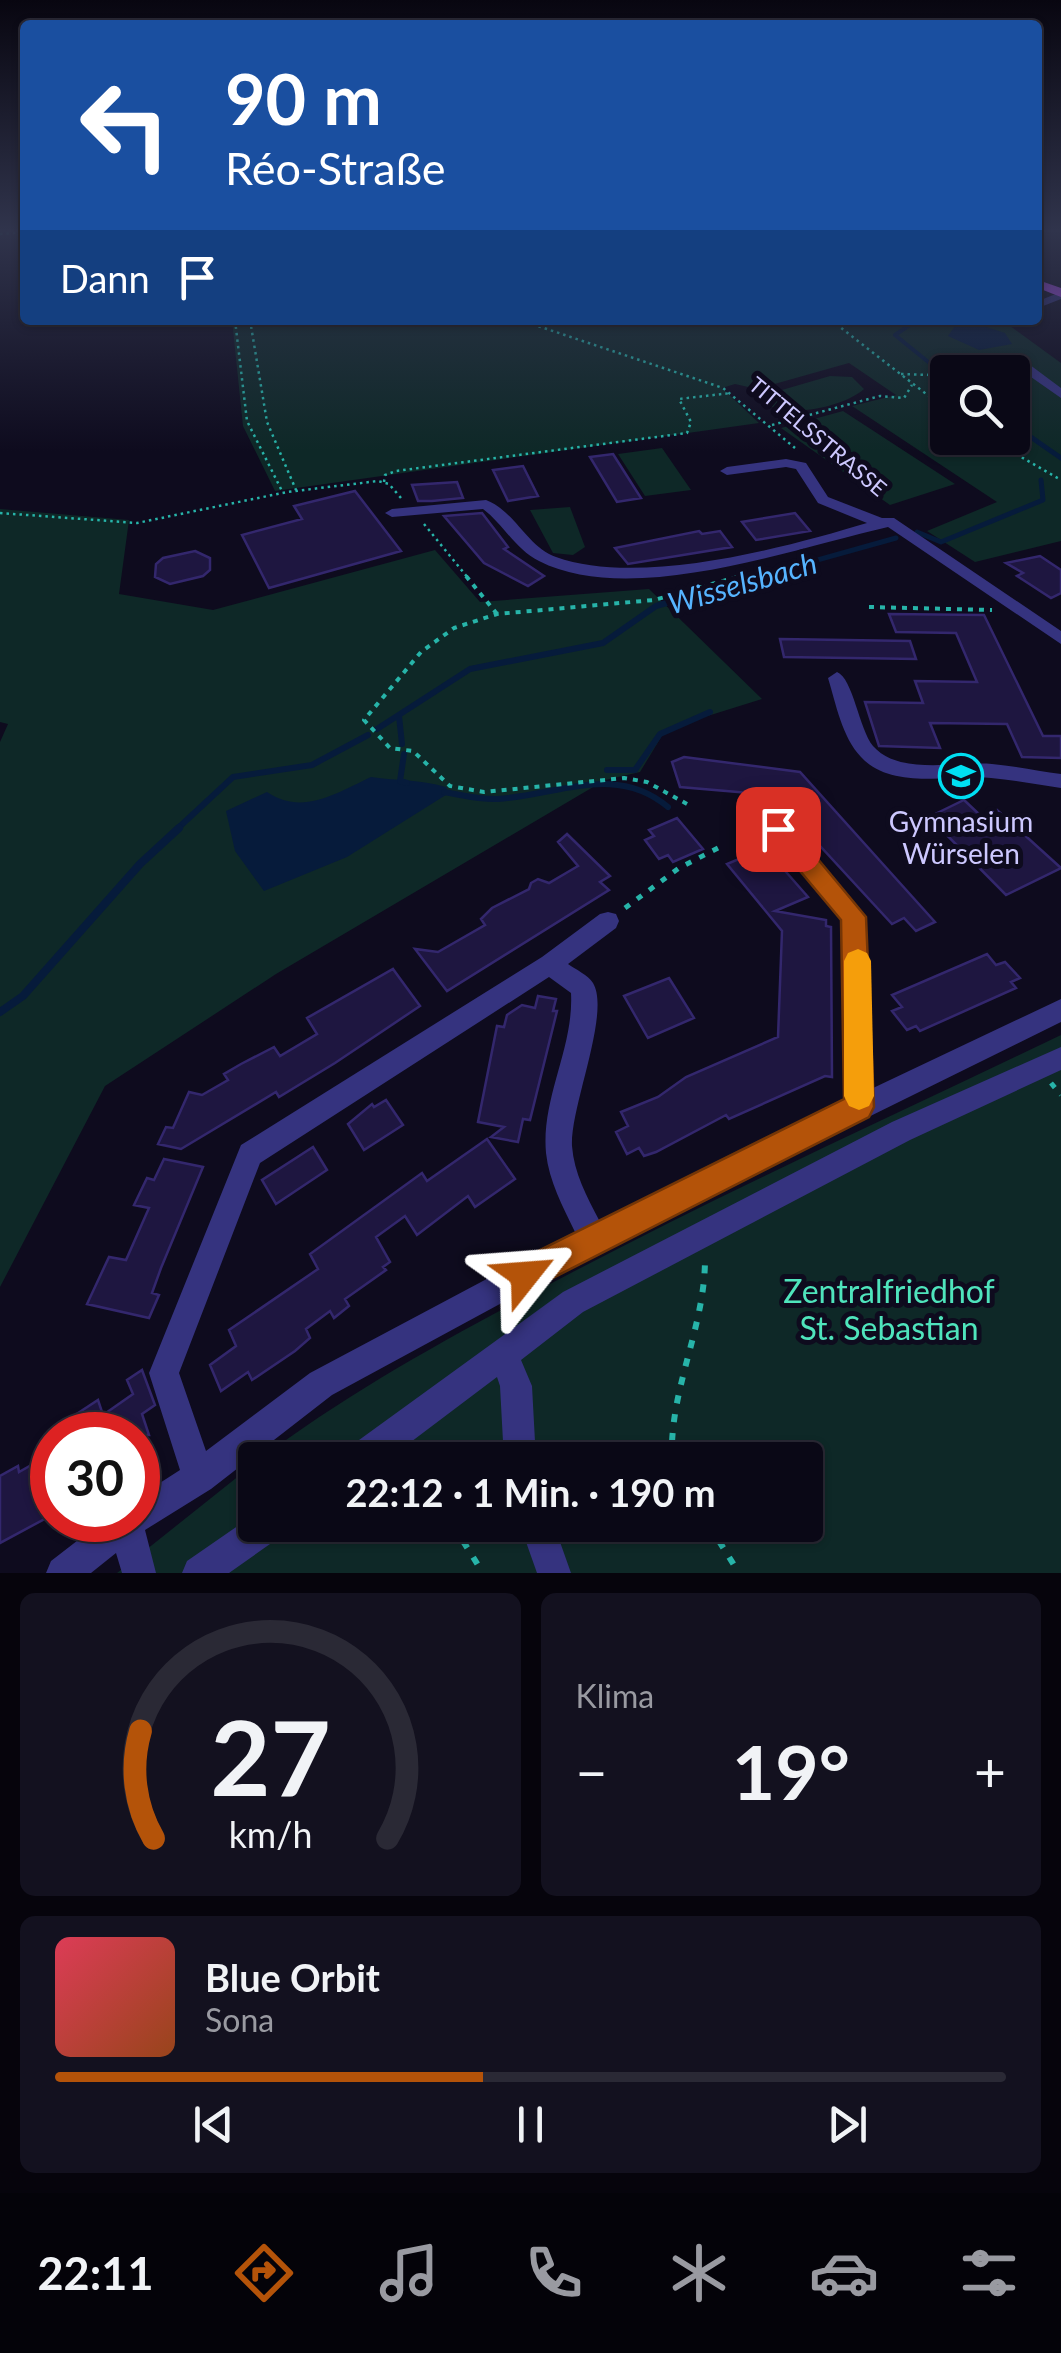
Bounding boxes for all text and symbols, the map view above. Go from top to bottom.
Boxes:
text: 90 m [225,56,382,140]
icon: left [60,60,190,190]
text: Réo-Straße [225,141,446,195]
icon: arrive [170,250,225,305]
text: Dann [60,255,150,301]
map controls [930,355,1030,455]
button: search [930,355,1030,455]
street label: TITTELSSTRASSE [744,371,892,501]
water label: Wisselsbach [663,544,821,620]
school or university icon: Gymnasium Würselen [938,753,984,799]
pin [736,787,821,872]
icon: arrive [751,802,806,857]
place label: Gymnasium Würselen [889,804,1033,870]
position arrow [473,1223,577,1327]
park label: Zentralfriedhof St. Sebastian [783,1271,995,1347]
speed limit sign: 30 [30,1412,160,1542]
text: 22:12 · 1 Min. · 190 m [346,1469,715,1515]
text: Klima [576,1676,654,1715]
text: 27 [210,1693,331,1818]
text: 19° [732,1726,850,1816]
text: − [576,1738,607,1804]
text: + [974,1738,1006,1804]
text: km/h [228,1813,312,1856]
text: Blue Orbit [205,1954,380,2000]
text: Sona [205,2000,274,2039]
icon: previous [186,2097,241,2152]
icon: pause [503,2097,558,2152]
icon: next [820,2097,875,2152]
icon: directions [229,2238,299,2308]
icon: music [374,2238,444,2308]
icon: phone [519,2238,589,2308]
icon: climate [664,2238,734,2308]
icon: car [809,2238,879,2308]
icon: filters [954,2238,1024,2308]
text: 22:11 [38,2246,154,2300]

